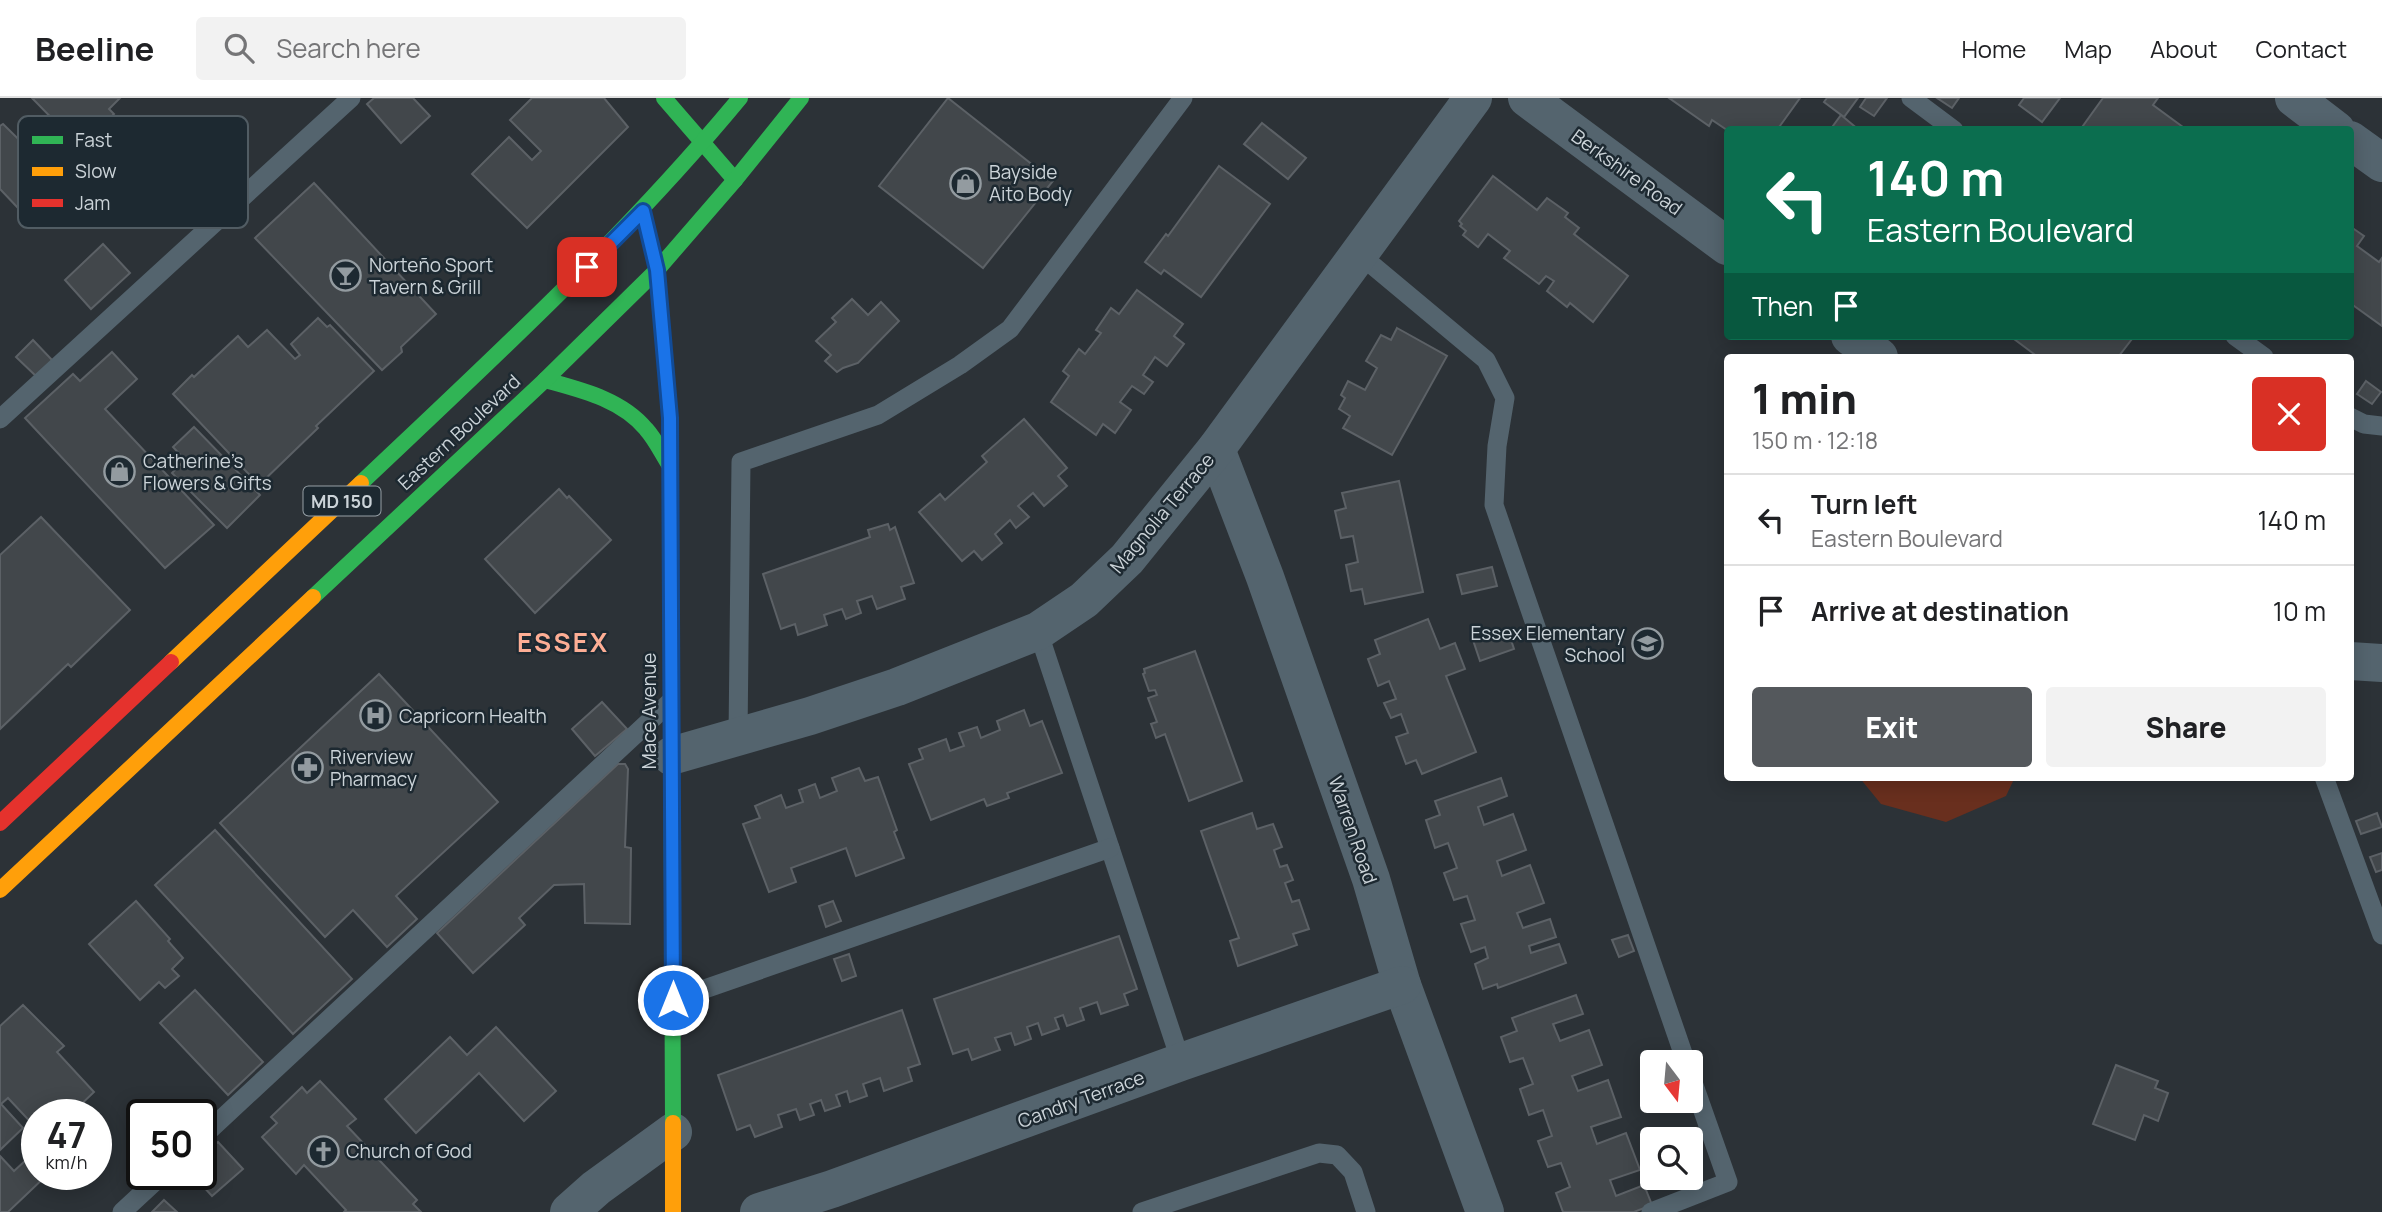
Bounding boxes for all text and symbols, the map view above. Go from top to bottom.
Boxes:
search box [196,17,686,80]
text: Beeline [35,26,154,71]
icon: search [220,29,258,67]
text: Search here [276,30,421,66]
text: Home [1961,32,2026,65]
text: Map [2064,32,2112,65]
text: About [2150,32,2218,65]
text: Contact [2256,32,2347,65]
legend [18,116,248,228]
street label: Berkshire Road [1566,123,1688,221]
text: Fast [75,127,112,153]
text: 140 m [1867,144,2004,211]
icon: left [1752,154,1843,245]
text: Slow [75,158,117,184]
place label: Bayside Aito Body [989,159,1072,207]
shop icon: Bayside Aito Body [949,166,983,200]
text: Jam [75,190,110,216]
text: Eastern Boulevard [1867,208,2134,252]
pin [557,237,617,297]
icon: arrive [568,248,606,286]
place label: Norteño Sport Tavern & Grill [369,252,493,300]
bar icon: Norteño Sport Tavern & Grill [329,259,363,293]
icon: arrive [1827,287,1865,325]
text: Then [1752,288,1813,324]
street label: Eastern Boulevard [392,368,526,496]
text: 1 min [1752,369,1857,427]
button: close [2252,377,2326,451]
text: 150 m · 12:18 [1752,424,1878,456]
street label: Magnolia Terrace [1104,447,1220,579]
place label: Catherine’s Flowers & Gifts [143,448,272,496]
shop icon: Catherine’s Flowers & Gifts [103,455,137,489]
road number: MD 150 [304,486,380,516]
text: Turn left [1811,486,1918,522]
icon: left [1752,501,1790,539]
text: 140 m [2257,502,2326,538]
text: Eastern Boulevard [1811,522,2003,554]
icon: arrive [1752,592,1790,630]
text: Arrive at destination [1811,593,2069,629]
text: 10 m [2273,593,2326,629]
place label: Essex Elementary School [1471,620,1625,668]
district label: ESSEX [517,624,609,660]
school or university icon: Essex Elementary School [1631,627,1665,661]
street label: Mace Avenue [636,653,662,769]
button: Exit [1752,687,2032,767]
button: Share [2046,687,2326,767]
hospital icon: Capricorn Health [359,699,393,733]
place label: Capricorn Health [399,703,547,729]
place label: Riverview Pharmacy [330,744,417,792]
pharmacy icon: Riverview Pharmacy [290,751,324,785]
street label: Warren Road [1322,773,1384,887]
position arrow [636,963,710,1037]
north arrow [1640,1050,1703,1113]
map controls [1640,1050,1703,1190]
street label: Candry Terrace [1014,1064,1148,1134]
speed limit sign: 50 [126,1099,217,1190]
text: 47 [47,1111,86,1159]
button: search [1640,1127,1703,1190]
church icon: Church of God [306,1134,340,1168]
place label: Church of God [346,1138,472,1164]
text: km/h [46,1150,87,1174]

